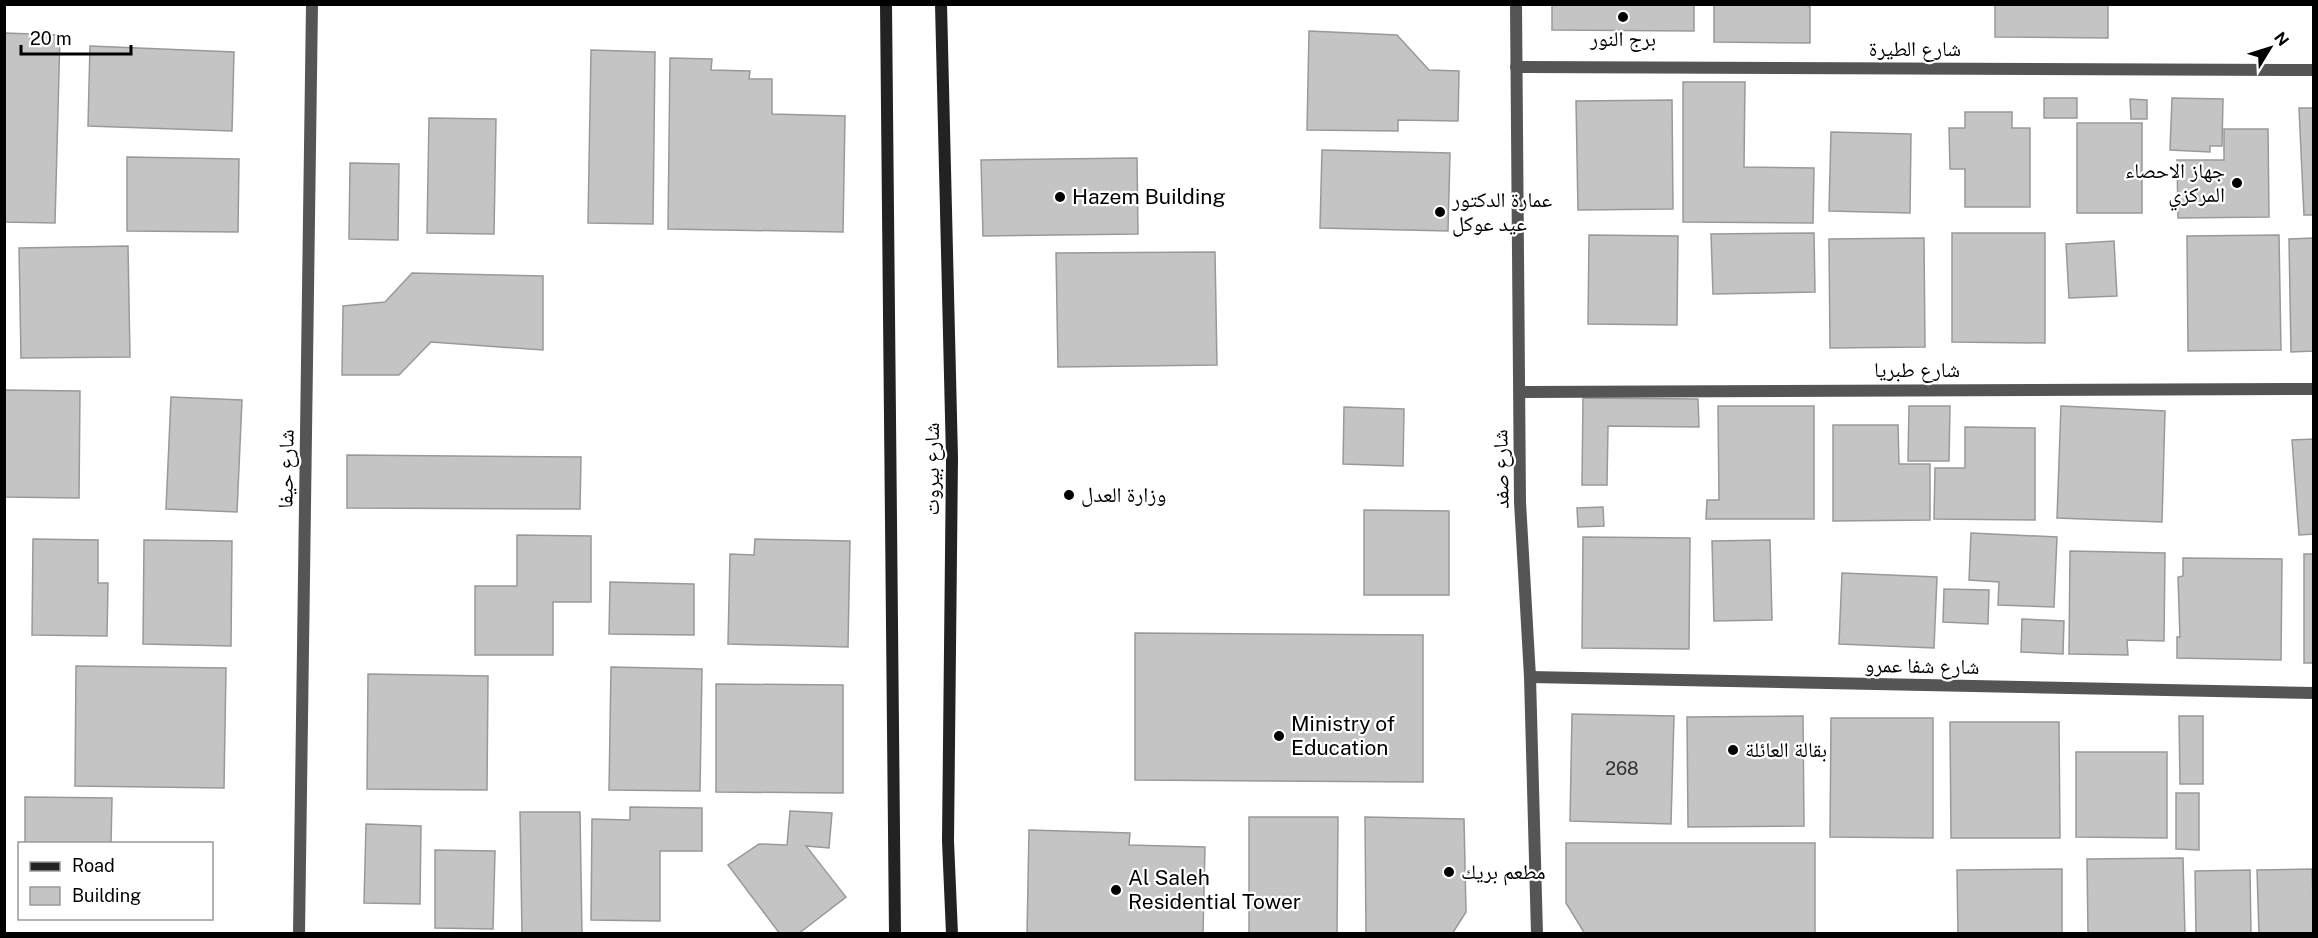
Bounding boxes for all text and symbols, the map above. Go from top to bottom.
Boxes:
marker: برج النور [1616,10,1630,24]
scale bar [21,18,130,56]
north arrow [2240,18,2300,78]
place label: برج النور [1589,26,1656,52]
text: 20 m [30,28,72,49]
text: N [2270,28,2293,50]
street label: شارع الطيرة [1869,36,1961,62]
place label: جهاز الاحصاء المركزي [2125,158,2225,211]
marker: جهاز الاحصاء المركزي [2230,176,2244,190]
place label: Hazem Building [1072,184,1226,209]
place label: عمارة الدكتور عيد عوكل [1451,187,1552,237]
marker: Hazem Building [1053,190,1067,204]
marker: عمارة الدكتور عيد عوكل [1433,205,1447,219]
street label: شارع طبريا [1874,357,1960,383]
street label: شارع بيروت [919,423,945,515]
street label: شارع حيفا [272,429,300,509]
street label: شارع صفد [1487,429,1515,509]
place label: وزارة العدل [1081,482,1166,507]
marker: وزارة العدل [1062,488,1076,502]
street label: شارع شفا عمرو [1864,652,1980,680]
place label: Ministry of Education [1291,711,1395,760]
marker: Ministry of Education [1272,729,1286,743]
place label: بقالة العائلة [1745,737,1827,762]
marker: بقالة العائلة [1726,743,1740,757]
house number: 268 [1605,758,1639,779]
legend [18,842,213,920]
text: Road [72,855,115,876]
place label: مطعم بريك [1461,859,1546,886]
place label: Al Saleh Residential Tower [1128,865,1301,914]
marker: مطعم بريك [1442,865,1456,879]
marker: Al Saleh Residential Tower [1109,883,1123,897]
text: Building [72,885,141,906]

